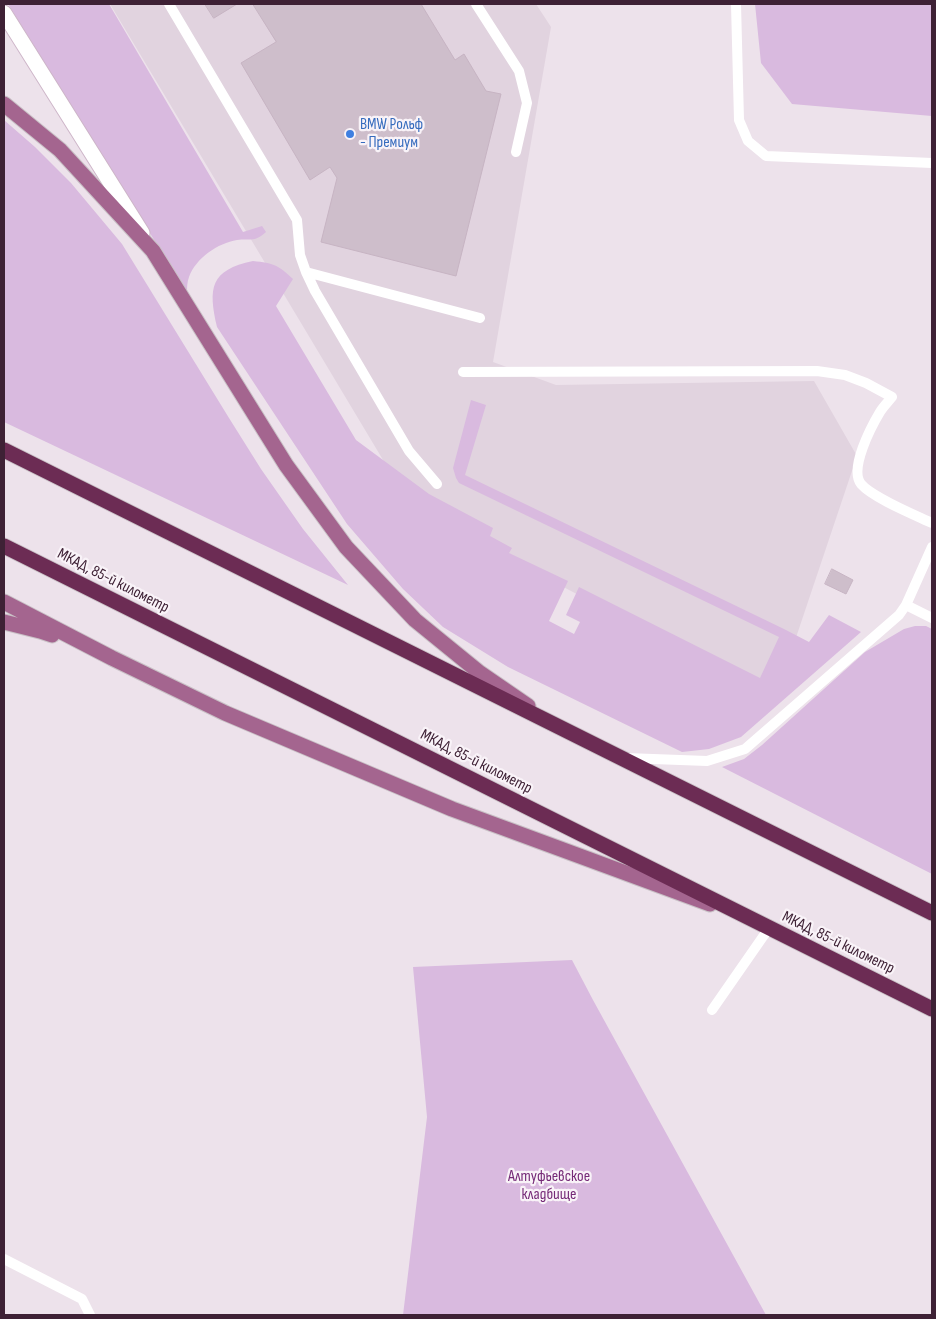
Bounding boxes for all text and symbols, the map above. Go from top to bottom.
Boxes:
place label: BMW Рольф - Премиум [360,115,423,153]
marker: BMW Рольф - Премиум [344,128,356,140]
street label: МКАД, 85-й километр [54,545,172,617]
street label: МКАД, 85-й километр [417,726,535,798]
street label: МКАД, 85-й километр [779,907,897,979]
park label: Алтуфьевское кладбище [508,1167,590,1205]

